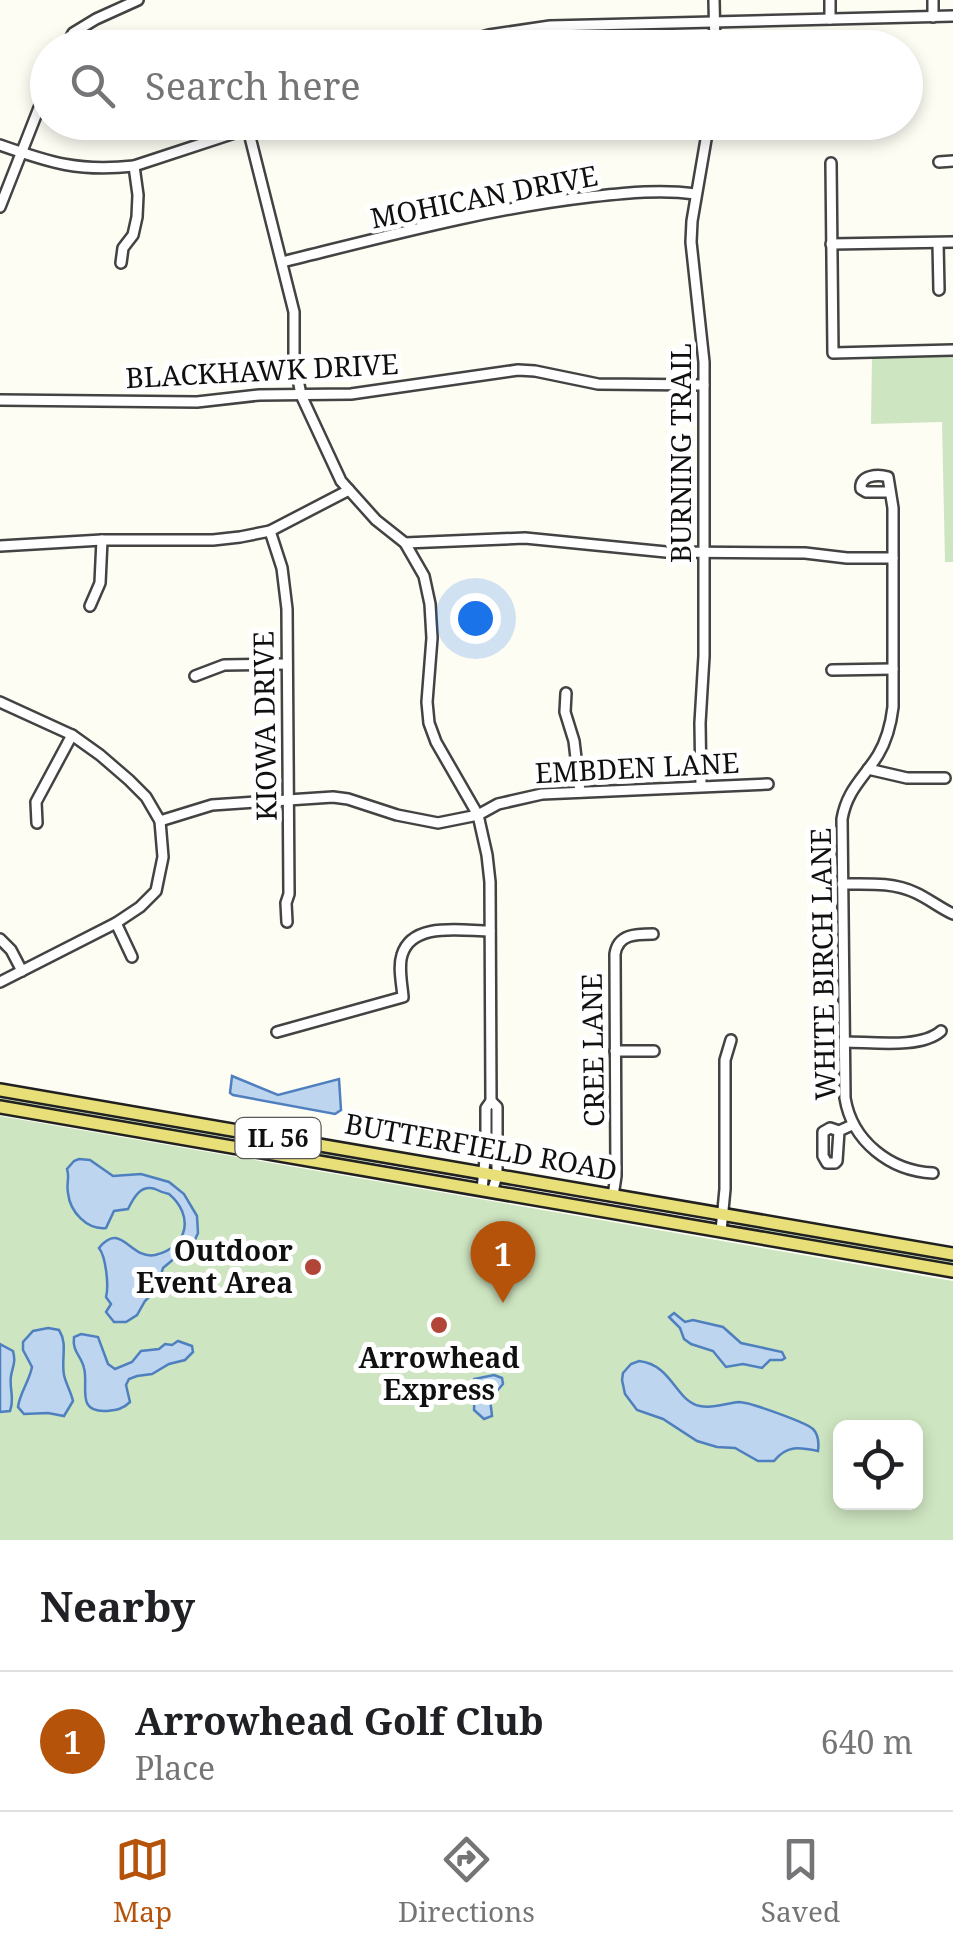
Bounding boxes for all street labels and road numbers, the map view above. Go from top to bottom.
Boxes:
street label: MOHICAN DRIVE [367,155,601,237]
street label: BURNING TRAIL [661,343,699,563]
street label: BLACKHAWK DRIVE [125,344,399,396]
street label: KIOWA DRIVE [243,631,285,821]
street label: EMBDEN LANE [534,743,740,791]
street label: WHITE BIRCH LANE [801,827,843,1101]
street label: CREE LANE [572,973,612,1127]
street label: BUTTERFIELD ROAD [342,1103,620,1189]
road number: IL 56 [236,1118,320,1158]

